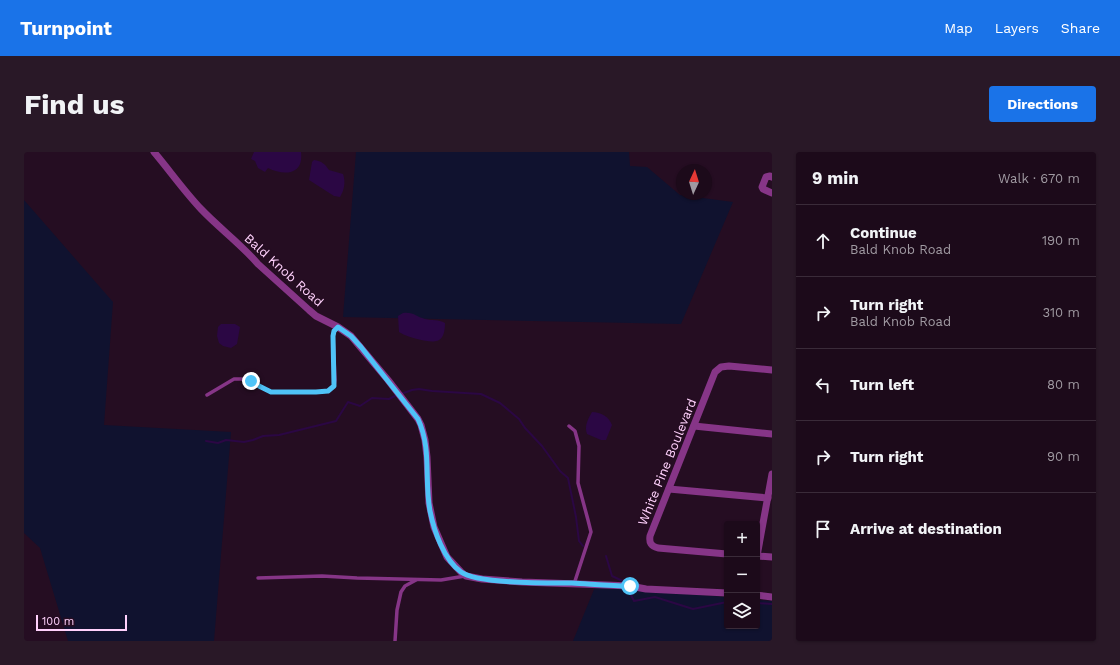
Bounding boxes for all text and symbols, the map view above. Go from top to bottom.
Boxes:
text: Turnpoint [20,17,112,40]
text: Map [944,20,973,36]
text: Layers [995,20,1039,36]
text: Share [1061,20,1100,36]
button: Directions [989,86,1096,122]
text: Find us [24,88,124,121]
north arrow [676,164,712,200]
text: 9 min [812,168,859,188]
text: Walk · 670 m [998,171,1080,186]
text: Continue [850,224,917,242]
icon: ahead [812,230,834,252]
street label: Bald Knob Road [241,231,327,309]
text: 190 m [1042,233,1080,248]
text: Bald Knob Road [850,242,951,257]
text: Turn right [850,296,923,314]
icon: right [812,302,834,324]
text: 310 m [1042,305,1080,320]
text: Bald Knob Road [850,314,951,329]
route end [242,372,260,390]
icon: left [812,374,834,396]
text: Turn left [850,376,914,394]
text: 80 m [1047,377,1080,392]
street label: White Pine Boulevard [635,396,699,528]
icon: right [812,446,834,468]
text: Turn right [850,448,923,466]
text: 90 m [1047,449,1080,464]
icon: arrive [812,518,834,540]
text: Arrive at destination [850,520,1002,538]
map controls [724,521,760,629]
button: + [724,521,760,557]
button: − [724,557,760,593]
route start [621,577,639,595]
button: layers [724,593,760,629]
scale bar [36,613,127,632]
text: 100 m [42,615,74,628]

